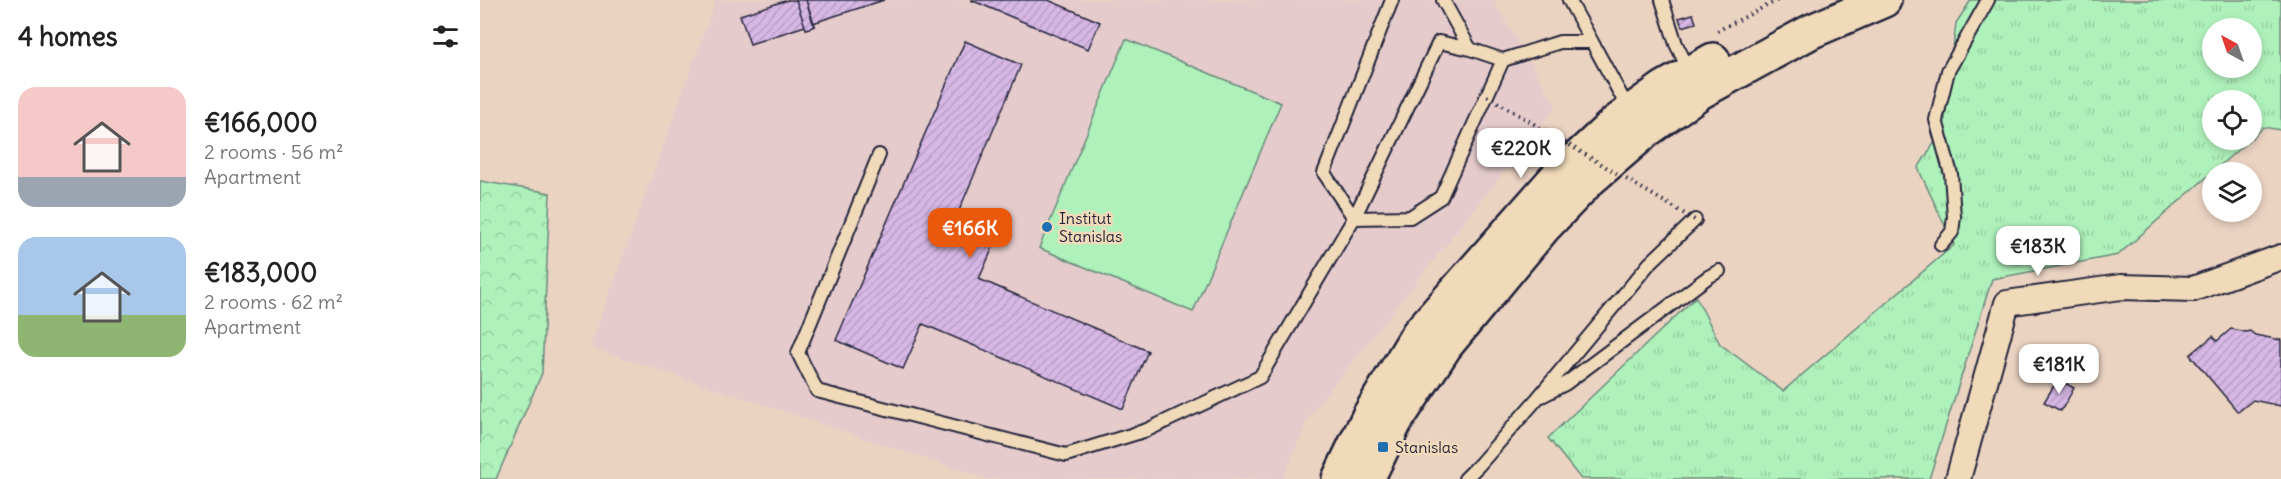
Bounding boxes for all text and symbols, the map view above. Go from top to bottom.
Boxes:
north arrow [2202,18,2262,78]
map controls [2202,18,2262,222]
text: 4 homes [18,20,117,53]
icon: filters [429,20,462,53]
button: locate [2202,90,2262,150]
text: €166,000 [204,106,318,139]
icon: home [66,111,138,183]
pin: €220K [1479,128,1563,179]
text: €220K [1491,135,1551,160]
text: 2 rooms · 56 m² [204,139,344,164]
button: layers [2202,162,2262,222]
text: Apartment [204,164,301,189]
pin: €166K [928,208,1012,259]
place label: Institut Stanislas [1059,208,1122,246]
text: €166K [942,215,998,240]
marker: Institut Stanislas [1040,220,1054,234]
pin: €183K [1996,226,2080,277]
text: €183K [2010,233,2066,258]
text: €183,000 [204,256,317,289]
icon: home [66,261,138,333]
text: 2 rooms · 62 m² [204,289,343,314]
text: Apartment [204,314,301,339]
pin: €181K [2017,344,2101,395]
text: €181K [2033,351,2085,376]
place label: Stanislas [1395,437,1458,457]
marker: Stanislas [1376,440,1390,454]

